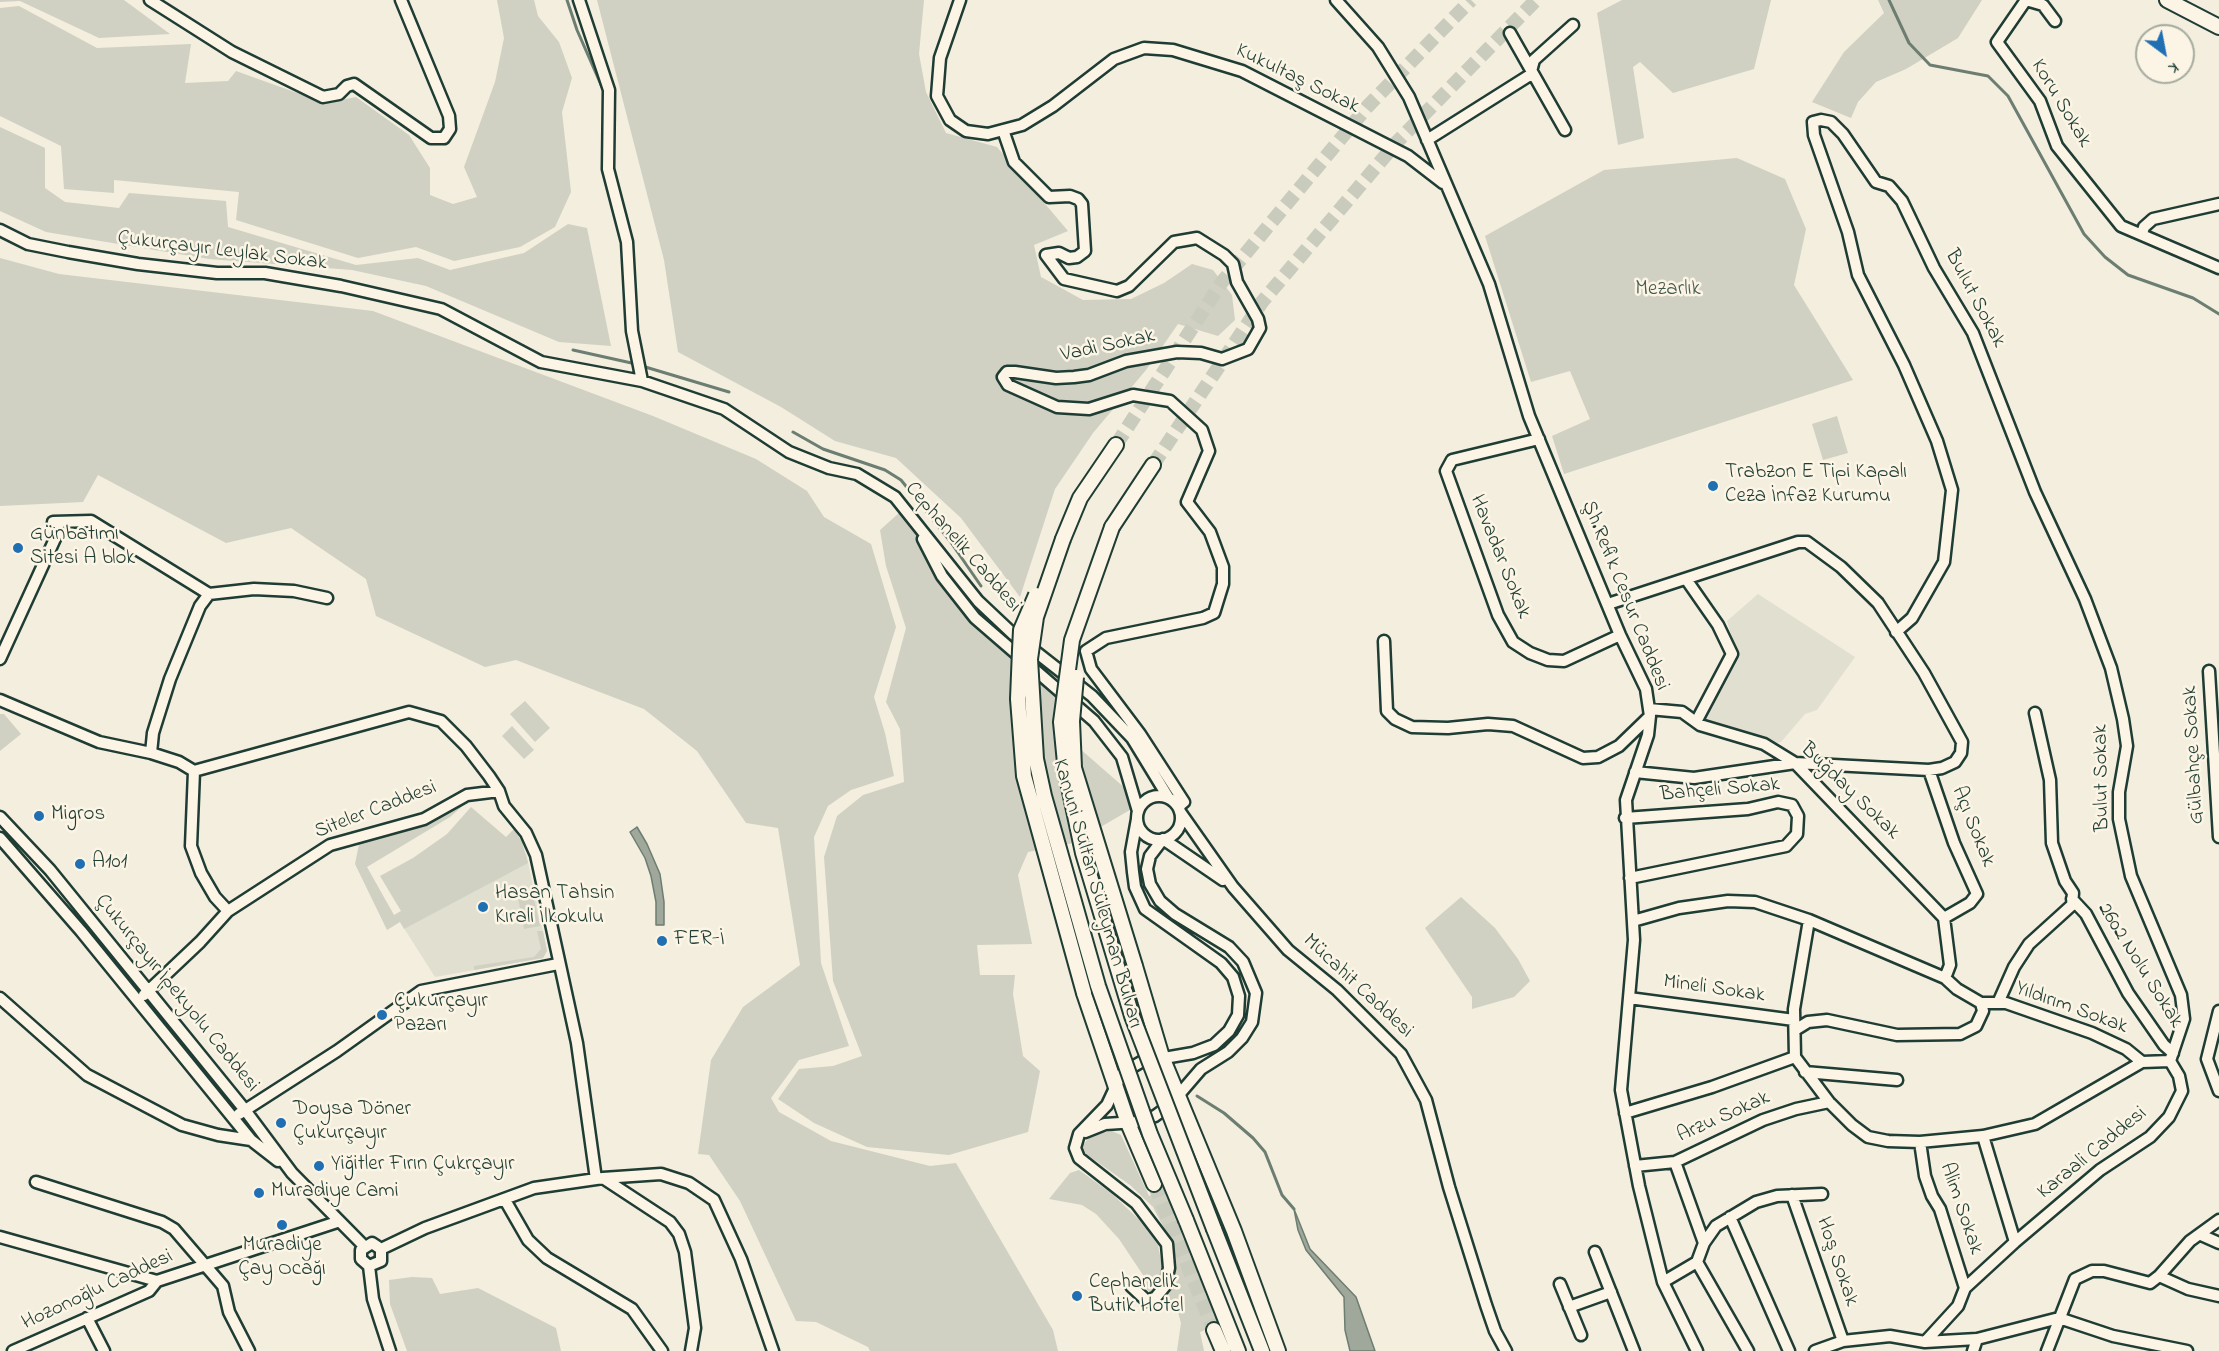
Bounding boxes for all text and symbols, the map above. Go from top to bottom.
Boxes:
north arrow [2135,24,2195,84]
street label: Kukultaş Sokak [1231,39,1363,121]
street label: Koru Sokak [2024,55,2096,153]
text: K [2164,55,2183,80]
street label: Çukurçayır Leylak Sokak [116,227,328,277]
street label: Bulut Sokak [1938,246,2010,352]
park label: Mezarlık [1635,278,1701,304]
street label: Vadi Sokak [1059,325,1157,369]
place label: Trabzon E Tipi Kapalı Ceza İnfaz Kurumu [1725,461,1907,511]
street label: Cephanelik Caddesi [898,478,1026,618]
marker: Trabzon E Tipi Kapalı Ceza İnfaz Kurumu [1706,479,1720,493]
street label: Havadar Sokak [1463,491,1535,623]
street label: Şh.Refik Cesur Caddesi [1574,497,1674,695]
place label: Günbatımı Sitesi A blok [30,523,135,573]
marker: Günbatımı Sitesi A blok [11,541,25,555]
street label: Gülbahçe Sokak [2179,685,2211,825]
street label: Bulut Sokak [2089,724,2117,832]
street label: Buğday Sokak [1794,738,1904,846]
street label: Kanuni Sultan Süleyman Bulvarı [1045,757,1147,1031]
street label: Bahçeli Sokak [1659,773,1781,809]
street label: Siteler Caddesi [311,776,441,846]
street label: Açı Sokak [1944,783,2000,871]
place label: Migros [51,803,105,829]
marker: Migros [32,809,46,823]
place label: A101 [92,851,127,877]
marker: A101 [73,857,87,871]
place label: Hasan Tahsin Kırali İlkokulu [495,882,614,932]
street label: Çukurçayır İpekyolu Caddesi [88,890,264,1098]
street label: 2602 Nolu Sokak [2090,899,2188,1033]
marker: Hasan Tahsin Kırali İlkokulu [476,900,490,914]
place label: FER-İ [674,928,725,954]
street label: Mücahit Caddesi [1297,929,1417,1045]
marker: FER-İ [655,934,669,948]
street label: Mineli Sokak [1662,970,1766,1010]
street label: Yıldırım Sokak [2011,977,2131,1041]
place label: Çukurçayır Pazarı [394,990,488,1040]
marker: Çukurçayır Pazarı [375,1008,389,1022]
street label: Arzu Sokak [1674,1086,1774,1150]
place label: Doysa Döner Çukurçayır [293,1098,411,1148]
street label: Karaali Caddesi [2033,1102,2153,1206]
marker: Doysa Döner Çukurçayır [274,1116,288,1130]
place label: Yiğitler Fırın Çukrçayır [331,1153,514,1179]
marker: Yiğitler Fırın Çukrçayır [312,1159,326,1173]
street label: Alim Sokak [1933,1160,1987,1258]
place label: Muradiye Cami [271,1180,398,1206]
marker: Muradiye Cami [252,1186,266,1200]
street label: Hoş Sokak [1809,1214,1863,1310]
marker: Muradiye Çay Ocağı [275,1218,289,1232]
place label: Muradiye Çay Ocağı [238,1234,326,1284]
street label: Hozonoğlu Caddesi [18,1245,178,1337]
place label: Cephanelik Butik Hotel [1089,1271,1183,1321]
marker: Cephanelik Butik Hotel [1070,1289,1084,1303]

